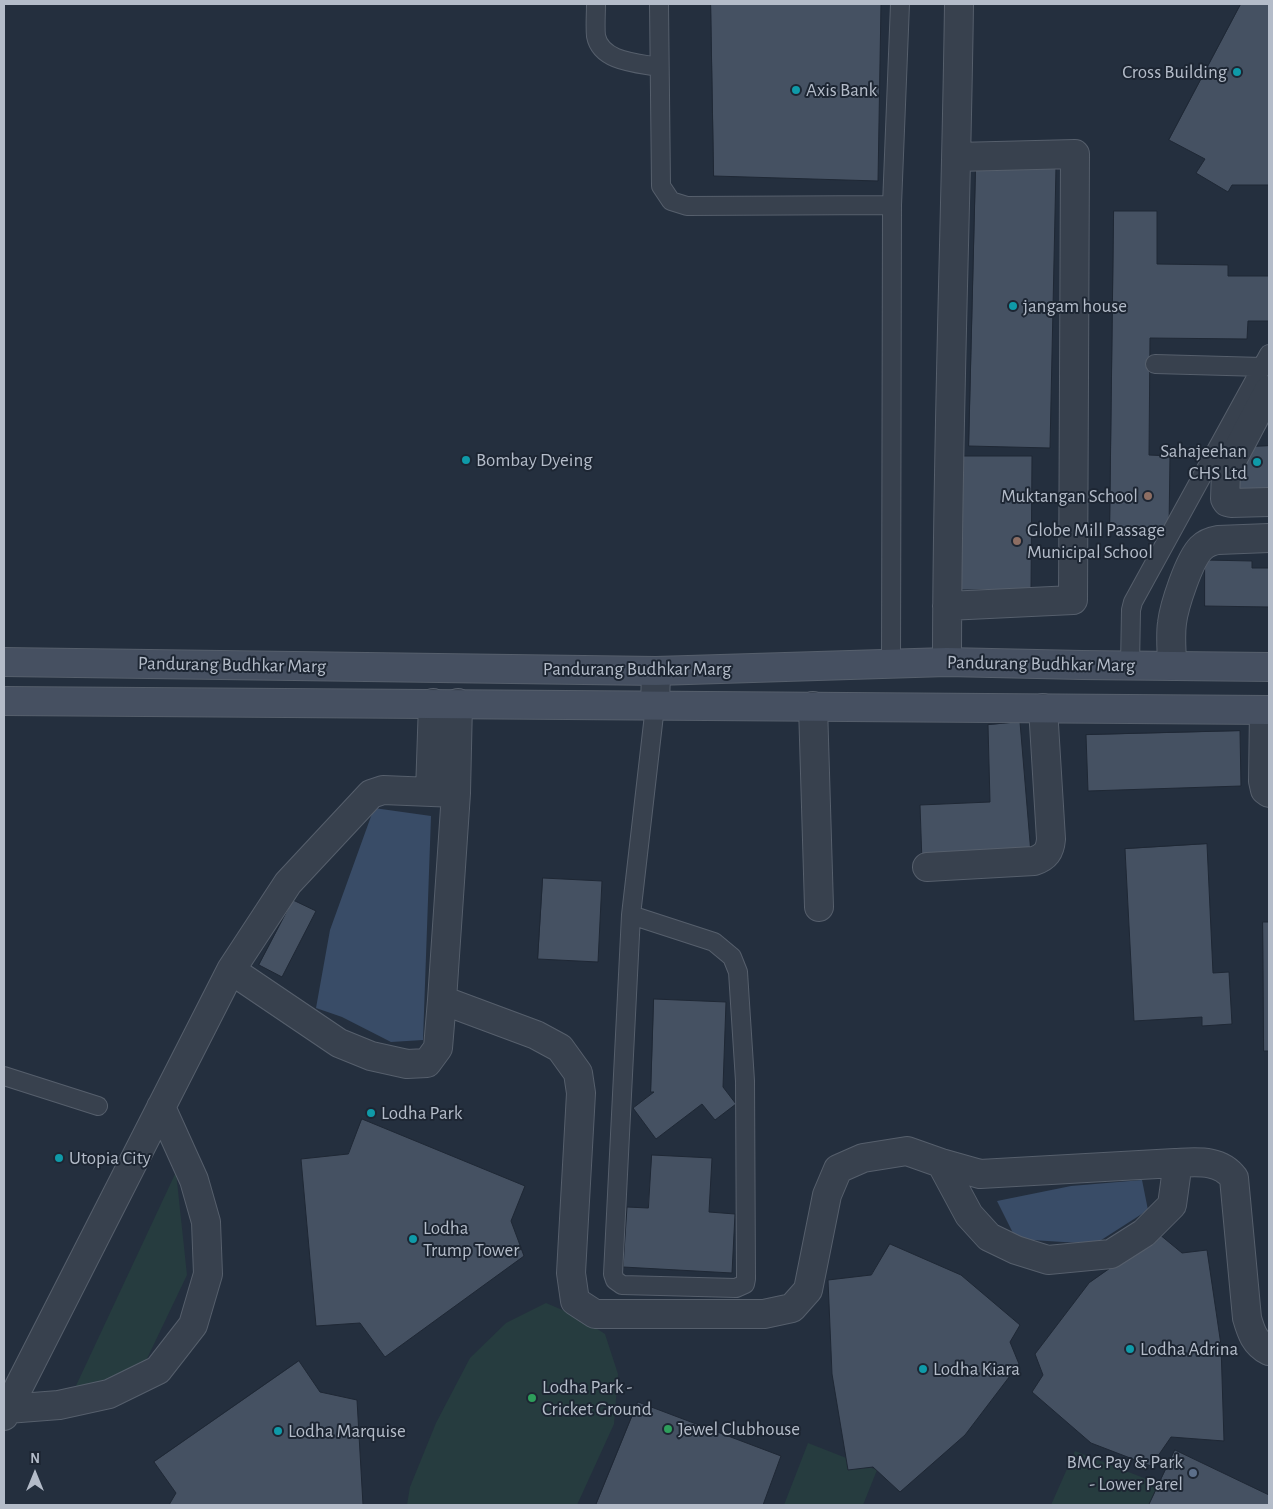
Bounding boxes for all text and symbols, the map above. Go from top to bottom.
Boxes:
place label: Cross Building [1122,61,1227,83]
marker: Cross Building [1231,66,1243,78]
place label: Axis Bank [806,79,877,101]
marker: Axis Bank [790,84,802,96]
place label: jangam house [1023,295,1127,317]
marker: jangam house [1007,300,1019,312]
place label: Sahajeehan CHS Ltd [1160,440,1247,484]
place label: Bombay Dyeing [476,449,592,471]
marker: Bombay Dyeing [460,454,472,466]
marker: Sahajeehan CHS Ltd [1251,456,1263,468]
place label: Muktangan School [1001,485,1138,507]
marker: Muktangan School [1142,490,1154,502]
place label: Globe Mill Passage Municipal School [1027,519,1165,563]
marker: Globe Mill Passage Municipal School [1011,535,1023,547]
street label: Pandurang Budhkar Marg [947,651,1135,677]
street label: Pandurang Budhkar Marg [138,652,326,678]
street label: Pandurang Budhkar Marg [543,658,731,680]
place label: Lodha Park [381,1102,462,1124]
marker: Lodha Park [365,1107,377,1119]
place label: Utopia City [69,1147,151,1169]
marker: Utopia City [53,1152,65,1164]
place label: Lodha Trump Tower [423,1217,519,1261]
marker: Lodha Trump Tower [407,1233,419,1245]
place label: Lodha Adrina [1140,1338,1238,1360]
marker: Lodha Adrina [1124,1343,1136,1355]
place label: Lodha Kiara [933,1358,1020,1380]
marker: Lodha Kiara [917,1363,929,1375]
place label: Lodha Park - Cricket Ground [542,1376,651,1420]
marker: Lodha Park - Cricket Ground [526,1392,538,1404]
place label: Jewel Clubhouse [678,1418,800,1440]
place label: Lodha Marquise [288,1420,406,1442]
marker: Jewel Clubhouse [662,1423,674,1435]
marker: Lodha Marquise [272,1425,284,1437]
north arrow [10,1449,60,1499]
place label: BMC Pay & Park - Lower Parel [1067,1451,1183,1495]
text: N [30,1452,40,1466]
marker: BMC Pay & Park - Lower Parel [1187,1467,1199,1479]

